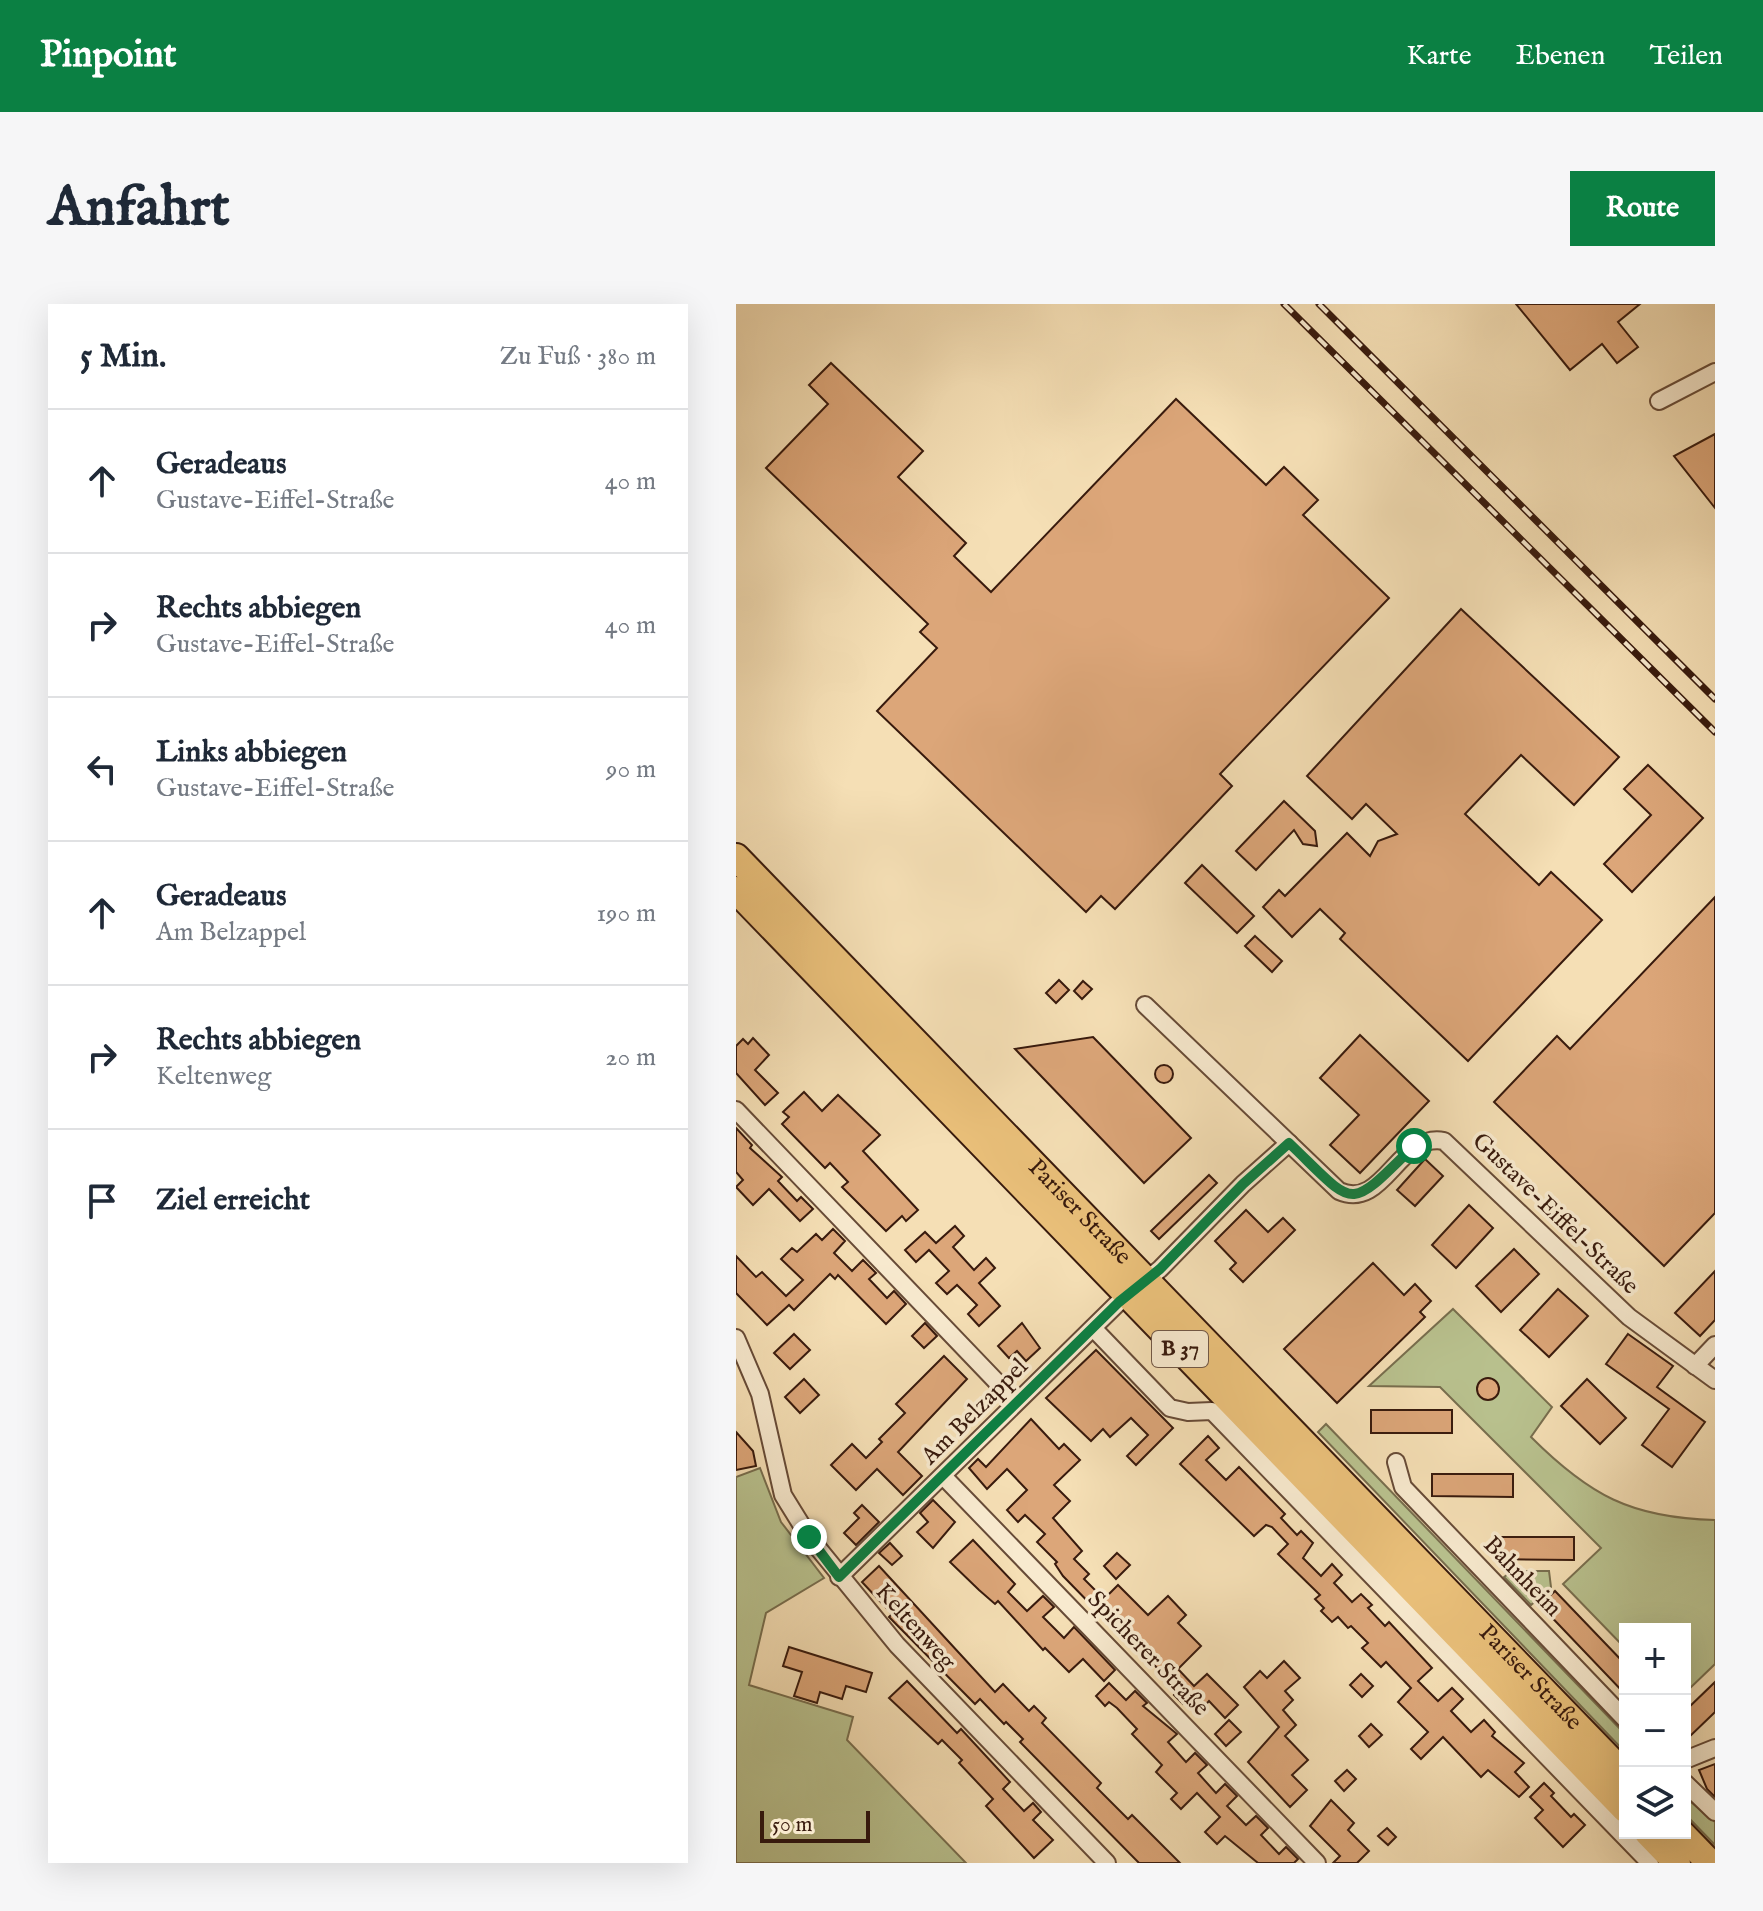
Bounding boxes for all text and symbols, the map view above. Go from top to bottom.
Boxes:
text: Pinpoint [40,32,177,80]
text: Karte [1406,39,1471,74]
text: Ebenen [1515,39,1605,74]
text: Teilen [1649,39,1723,74]
button: Route [1570,171,1715,246]
text: Anfahrt [48,173,230,244]
text: 5 Min. [80,335,166,378]
text: Zu Fuß · 380 m [500,340,656,373]
text: Geradeaus [156,446,286,484]
icon: ahead [80,459,124,503]
text: 40 m [605,465,656,498]
text: Gustave-Eiffel-Straße [156,484,395,517]
text: Rechts abbiegen [156,590,361,628]
icon: right [80,603,124,647]
text: 40 m [605,609,656,642]
text: Gustave-Eiffel-Straße [156,628,395,661]
text: Links abbiegen [156,734,347,772]
icon: left [80,747,124,791]
text: 90 m [606,753,656,786]
text: Gustave-Eiffel-Straße [156,772,395,805]
text: Geradeaus [156,878,286,916]
icon: ahead [80,891,124,935]
text: 190 m [596,897,656,930]
text: Am Belzappel [156,916,306,949]
text: Rechts abbiegen [156,1022,361,1060]
icon: right [80,1035,124,1079]
text: 20 m [605,1041,656,1074]
text: Keltenweg [156,1060,271,1093]
street label: Gustave-Eiffel-Straße [1465,1126,1645,1302]
route start [1396,1128,1432,1164]
street label: Pariser Straße [1021,1152,1138,1272]
icon: arrive [80,1179,124,1223]
text: Ziel erreicht [156,1182,310,1220]
road number: B 37 [1152,1331,1208,1367]
street label: Am Belzappel [914,1352,1035,1473]
route end [791,1519,827,1555]
street label: Bahnheim [1476,1530,1568,1624]
street label: Keltenweg [868,1577,963,1678]
street label: Spicherer Straße [1080,1585,1216,1723]
street label: Pariser Straße [1472,1618,1589,1737]
map controls [1619,1623,1691,1839]
button: + [1619,1623,1691,1695]
button: − [1619,1695,1691,1767]
button: layers [1619,1767,1691,1839]
scale bar [760,1807,870,1843]
text: 50 m [772,1811,813,1839]

